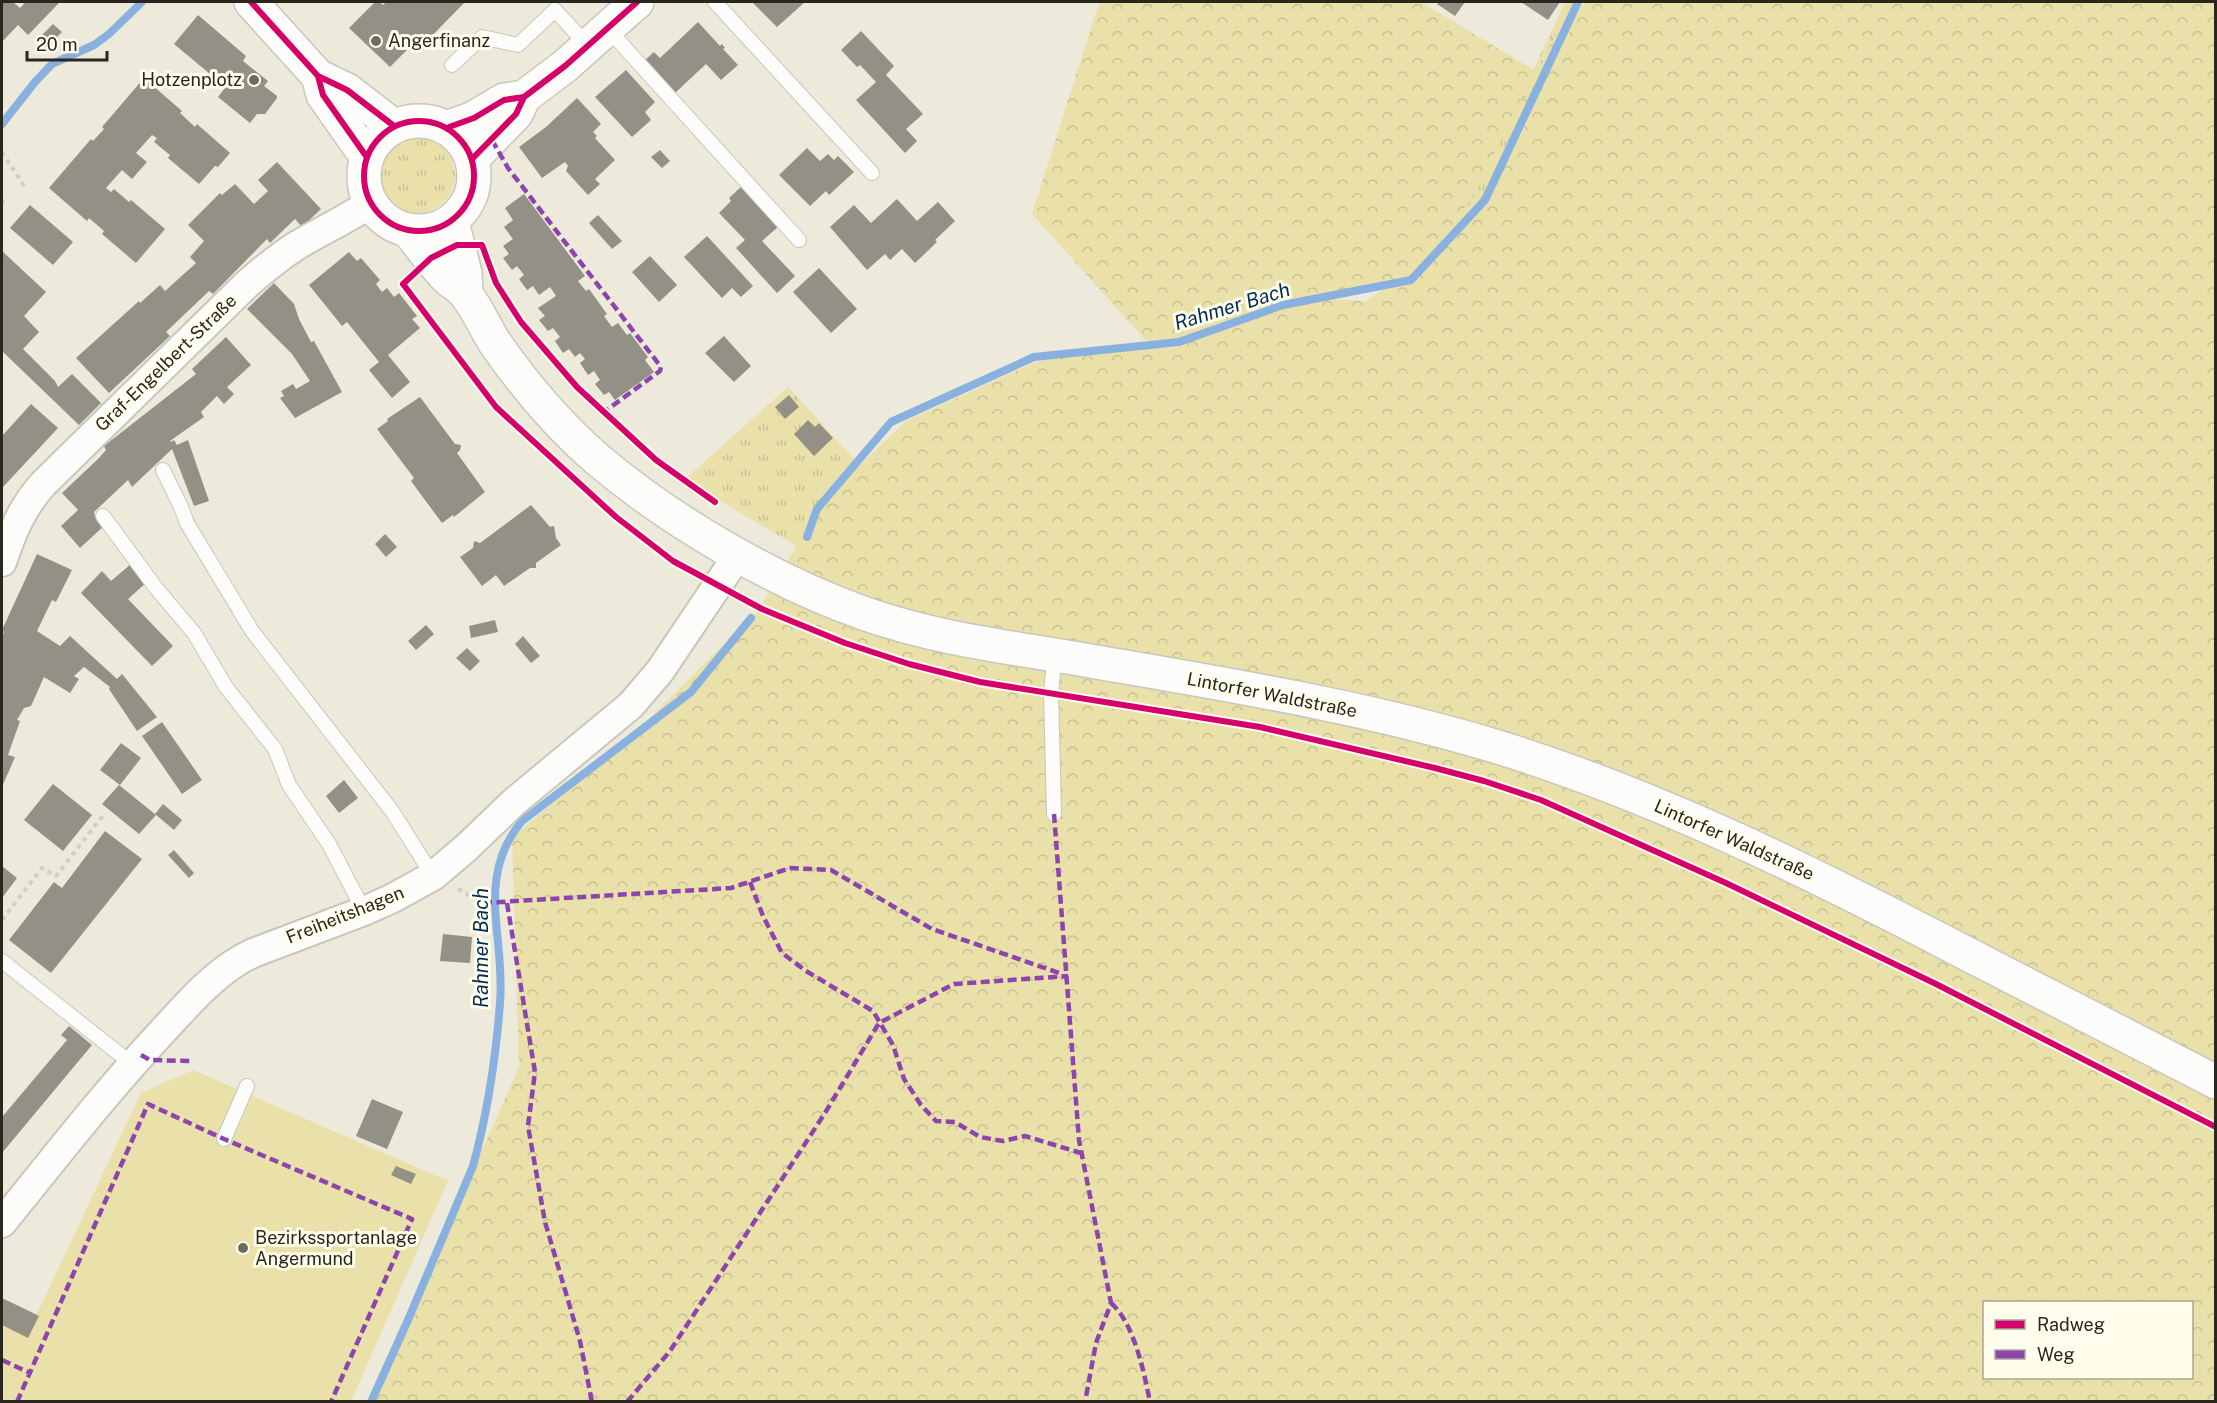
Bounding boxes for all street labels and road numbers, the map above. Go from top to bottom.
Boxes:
street label: Graf-Engelbert-Straße [91,290,241,435]
street label: Lintorfer Waldstraße [1185,668,1359,721]
street label: Lintorfer Waldstraße [1651,795,1817,884]
street label: Freiheitshagen [283,881,407,948]

